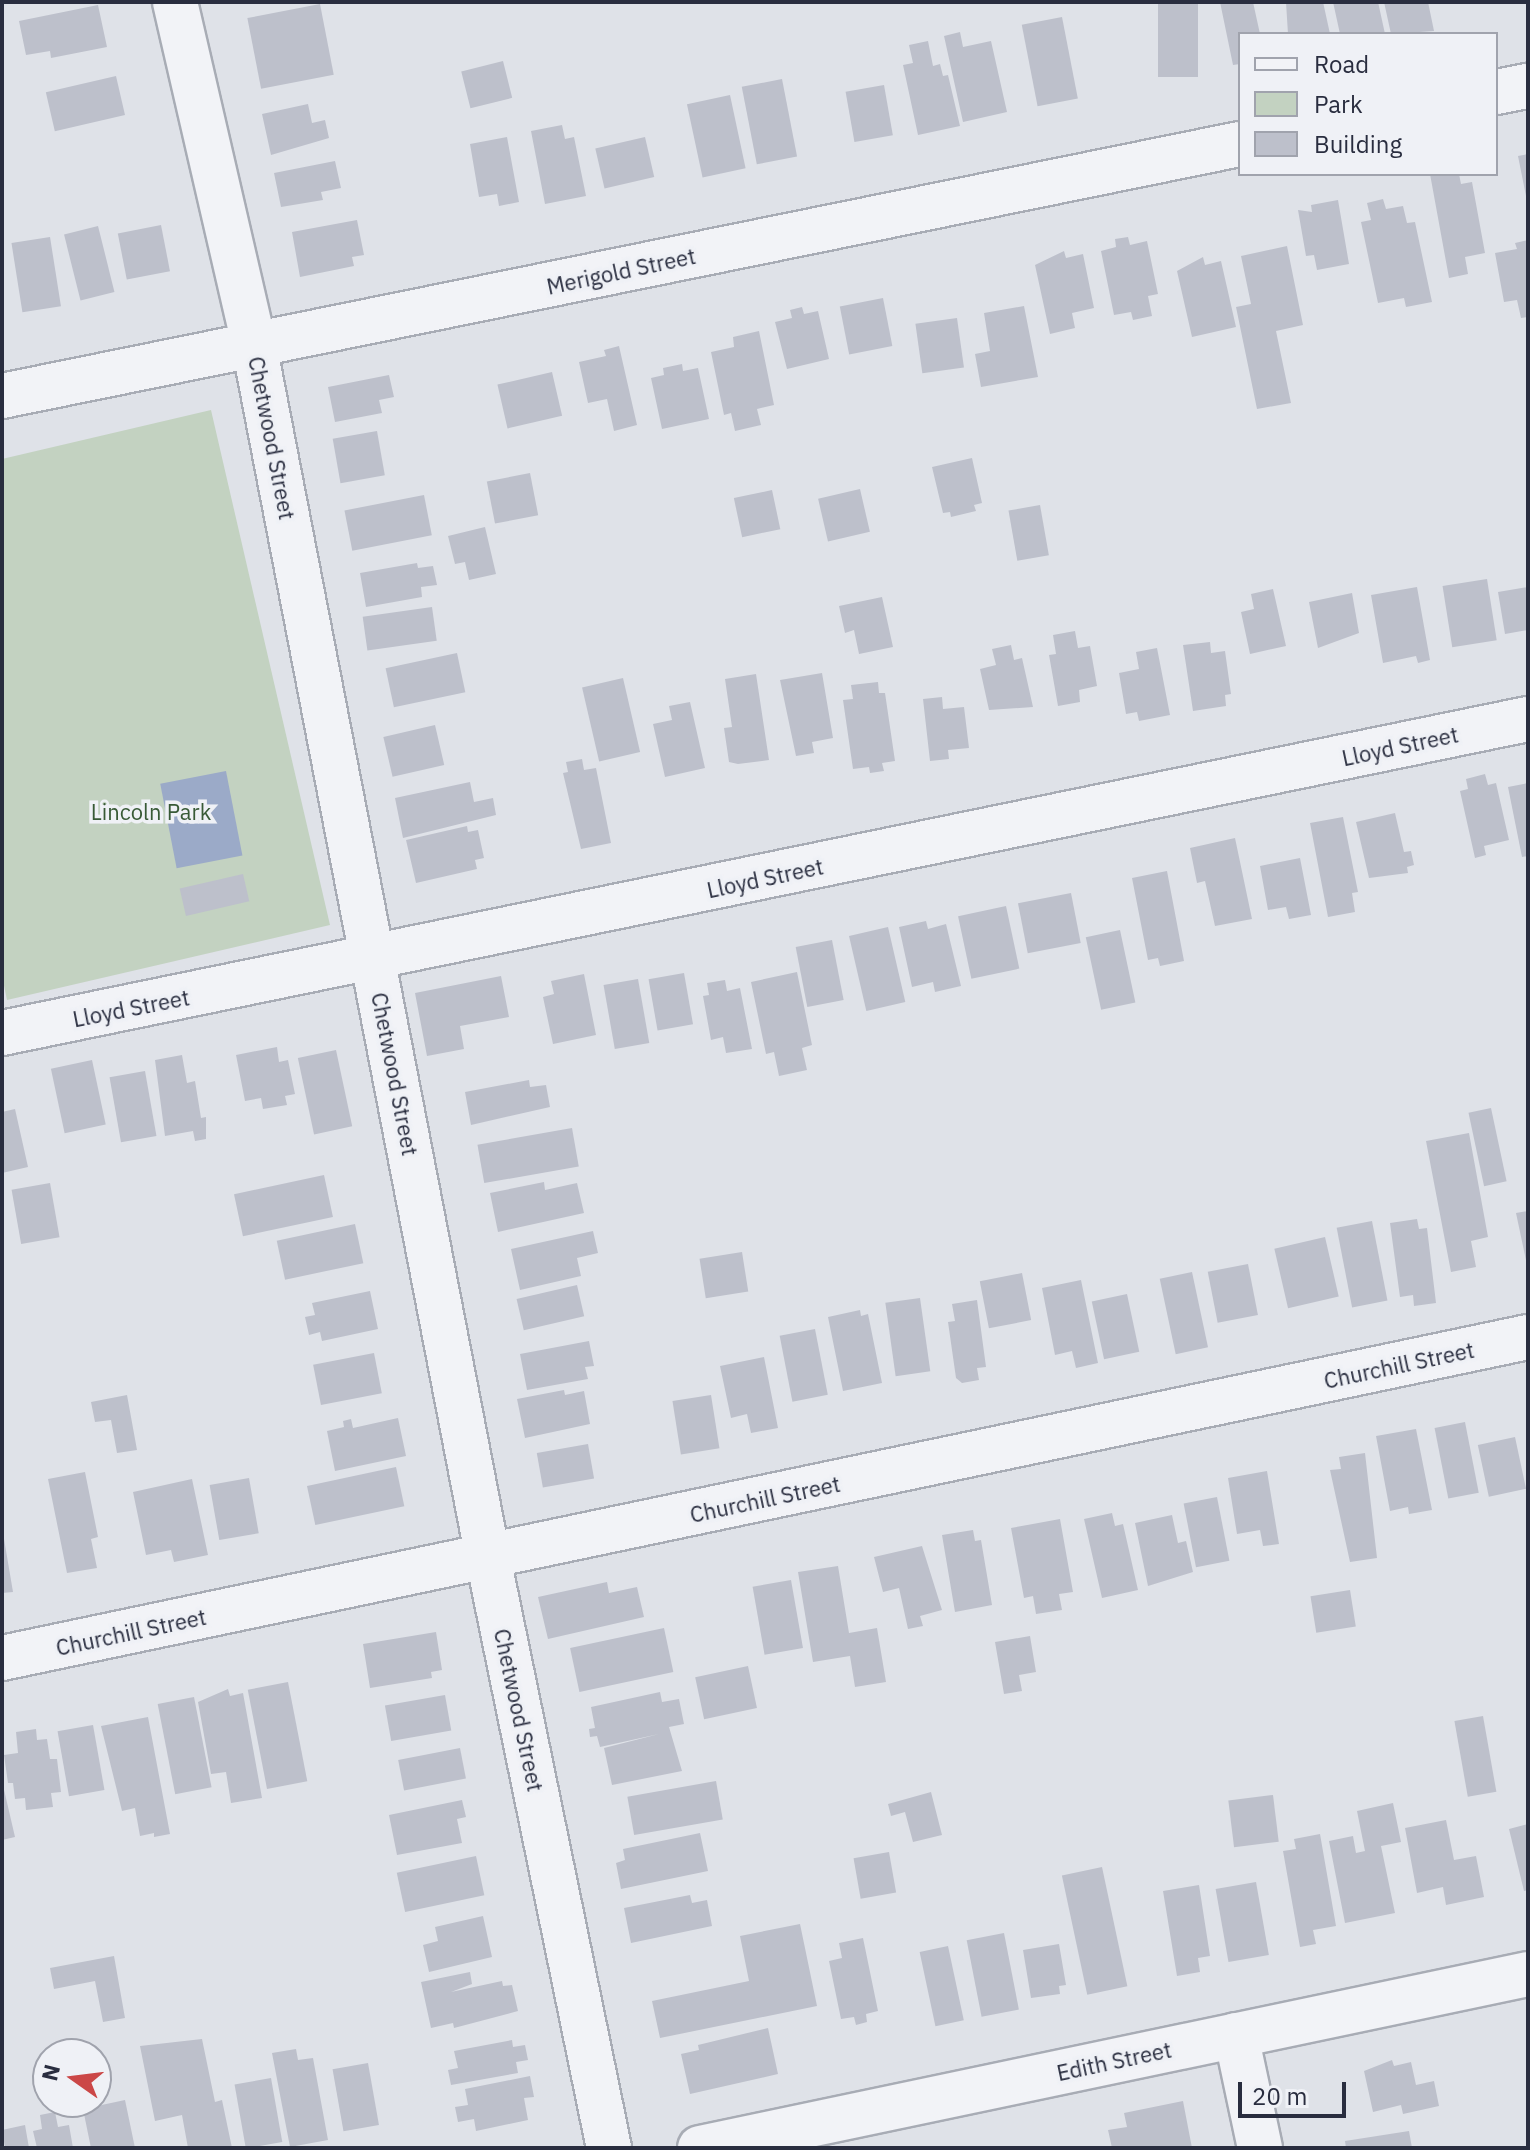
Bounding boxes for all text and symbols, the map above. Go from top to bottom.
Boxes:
legend [1238,32,1498,176]
text: Road [1314,48,1369,80]
text: Park [1314,88,1363,120]
text: Building [1314,128,1402,160]
street label: Merigold Street [544,242,698,300]
street label: Chetwood Street [243,354,301,522]
street label: Lloyd Street [1339,721,1461,771]
park label: Lincoln Park [91,799,211,825]
street label: Lloyd Street [704,853,826,903]
street label: Lloyd Street [70,984,192,1032]
street label: Chetwood Street [366,990,424,1158]
street label: Churchill Street [1321,1336,1477,1394]
street label: Churchill Street [687,1470,843,1528]
street label: Churchill Street [53,1603,209,1661]
street label: Chetwood Street [489,1626,549,1794]
street label: Edith Street [1054,2036,1174,2086]
north arrow [32,2038,112,2118]
text: N [34,2061,66,2084]
scale bar [1242,2066,1350,2116]
text: 20 m [1252,2080,1307,2112]

